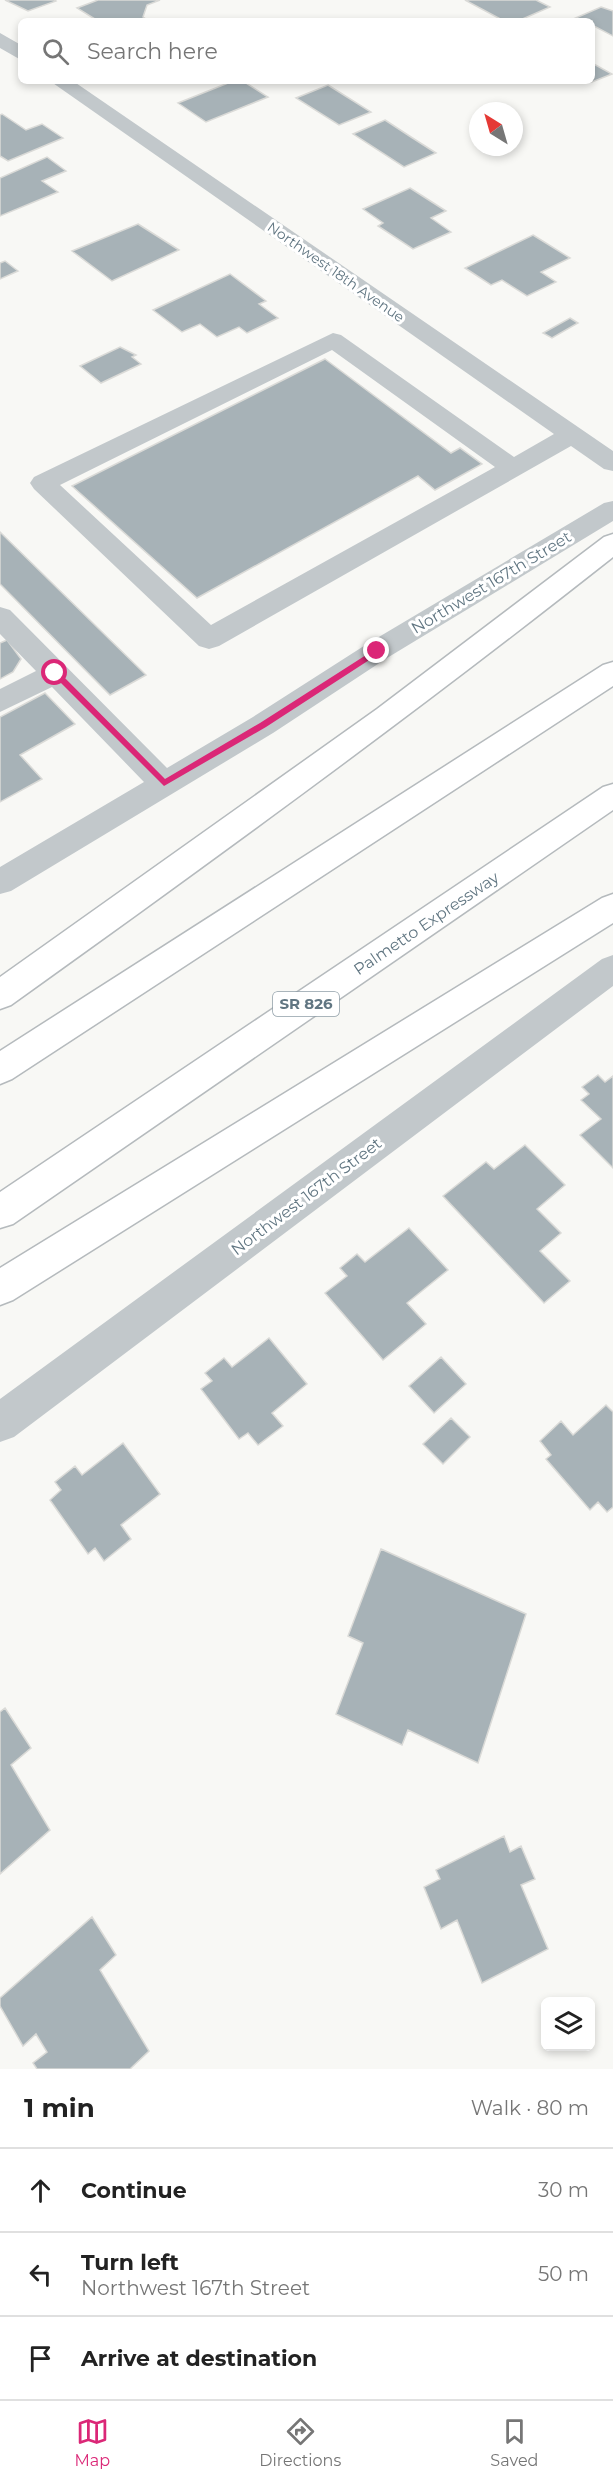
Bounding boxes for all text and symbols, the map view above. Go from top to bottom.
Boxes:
search box [18,18,595,84]
icon: search [39,35,72,68]
text: Search here [87,38,218,65]
north arrow [469,102,523,156]
street label: Northwest 18th Avenue [264,218,408,326]
street label: Northwest 167th Street [408,527,575,638]
route end [363,637,389,663]
route start [41,659,67,685]
street label: Palmetto Expressway [350,868,503,979]
road number: SR 826 [273,992,339,1016]
street label: Northwest 167th Street [227,1133,386,1259]
map controls [541,1997,595,2051]
button: layers [541,1997,595,2051]
text: 1 min [24,2092,95,2124]
text: Walk · 80 m [471,2096,589,2120]
icon: ahead [24,2174,57,2207]
text: Continue [81,2177,187,2204]
text: 30 m [538,2178,589,2202]
text: Turn left [81,2249,179,2276]
icon: left [24,2258,57,2291]
text: 50 m [538,2262,589,2286]
text: Northwest 167th Street [81,2276,310,2300]
icon: arrive [24,2342,57,2375]
text: Arrive at destination [81,2345,317,2372]
tab: Map [75,2415,110,2470]
tab: Directions [259,2415,341,2470]
tab: Saved [490,2415,538,2470]

